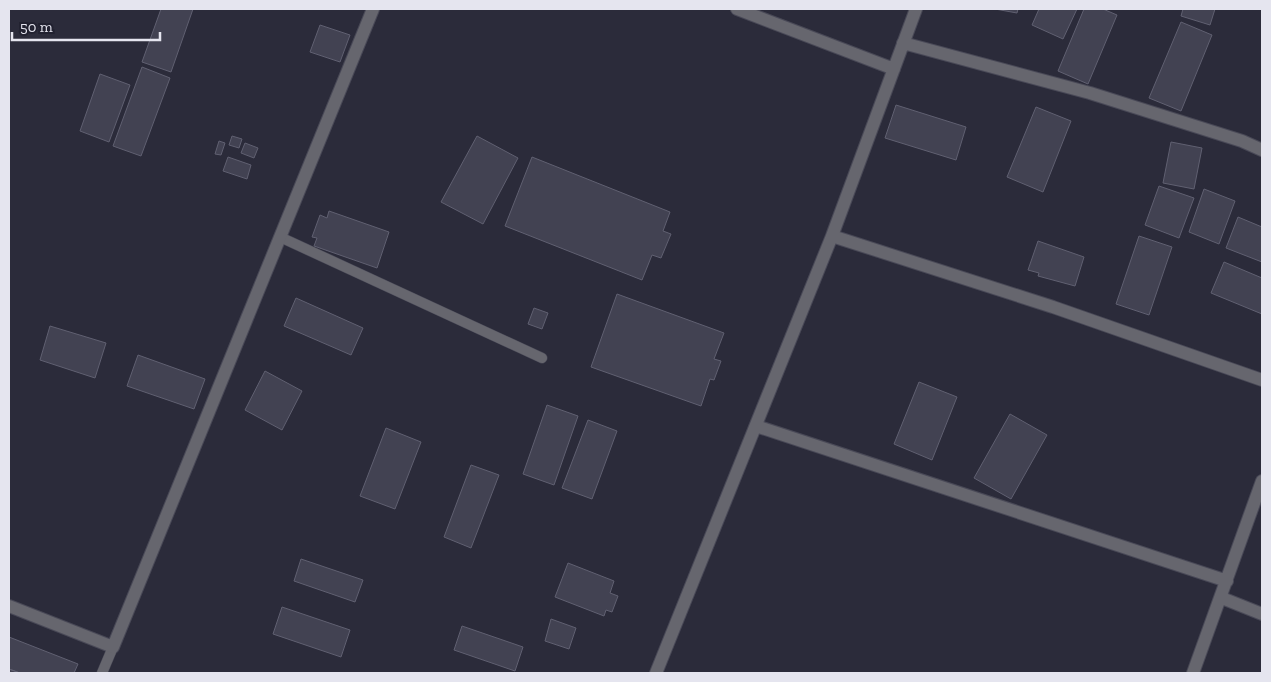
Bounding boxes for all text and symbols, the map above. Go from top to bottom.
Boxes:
scale bar [12,10,160,42]
text: 50 m [20,18,53,36]

